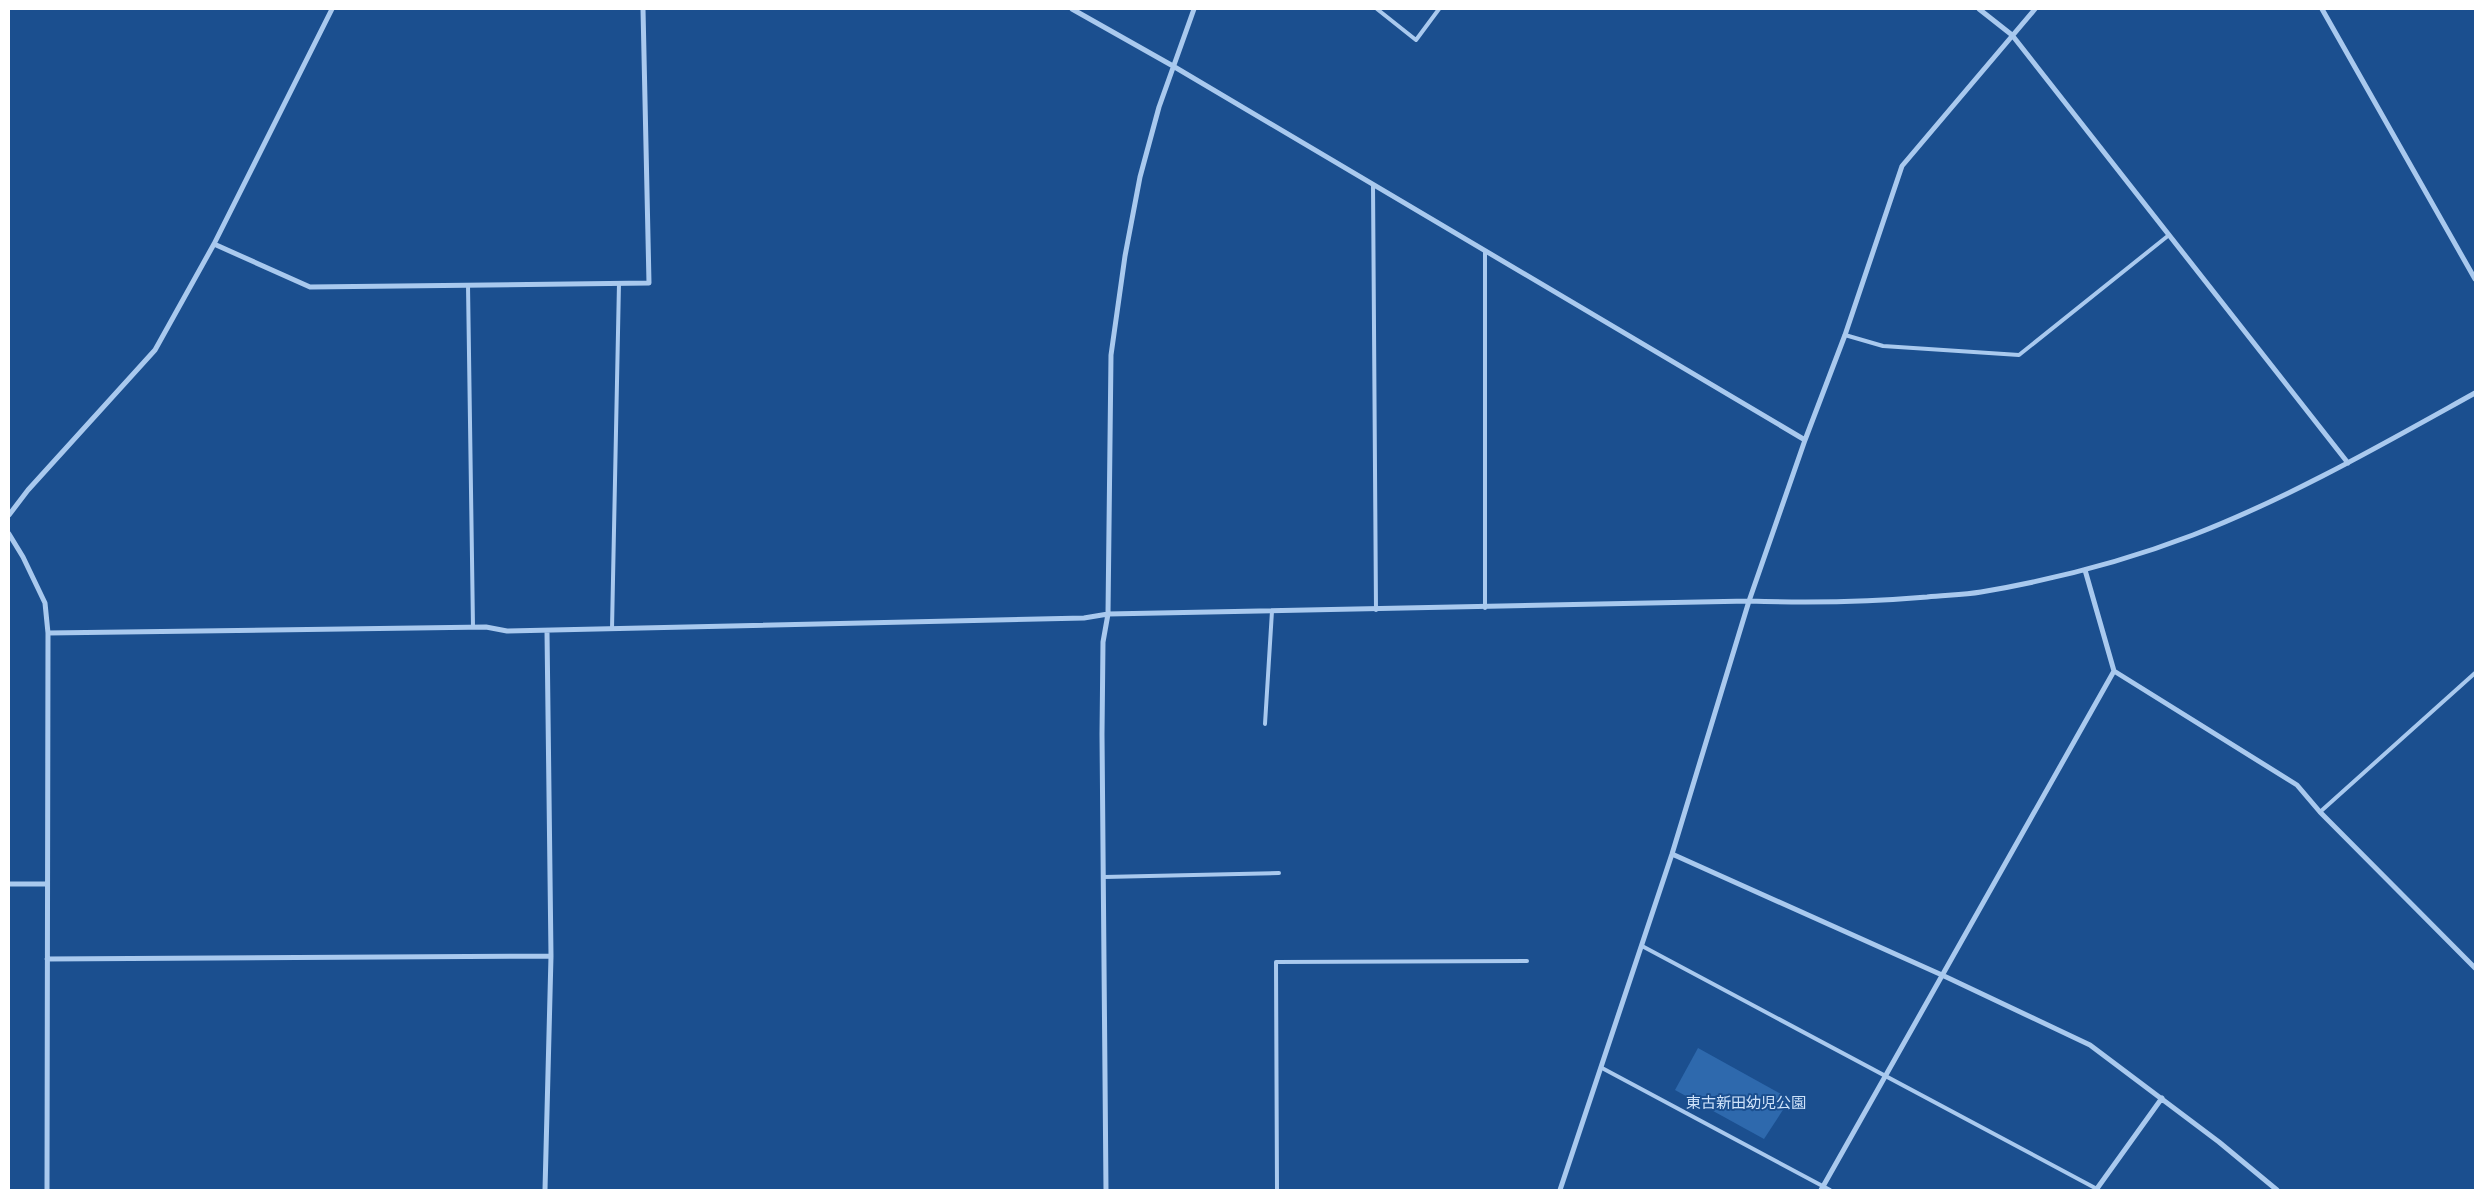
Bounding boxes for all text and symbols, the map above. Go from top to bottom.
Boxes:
park label: 東古新田幼児公園 [1686,1094,1806,1111]

